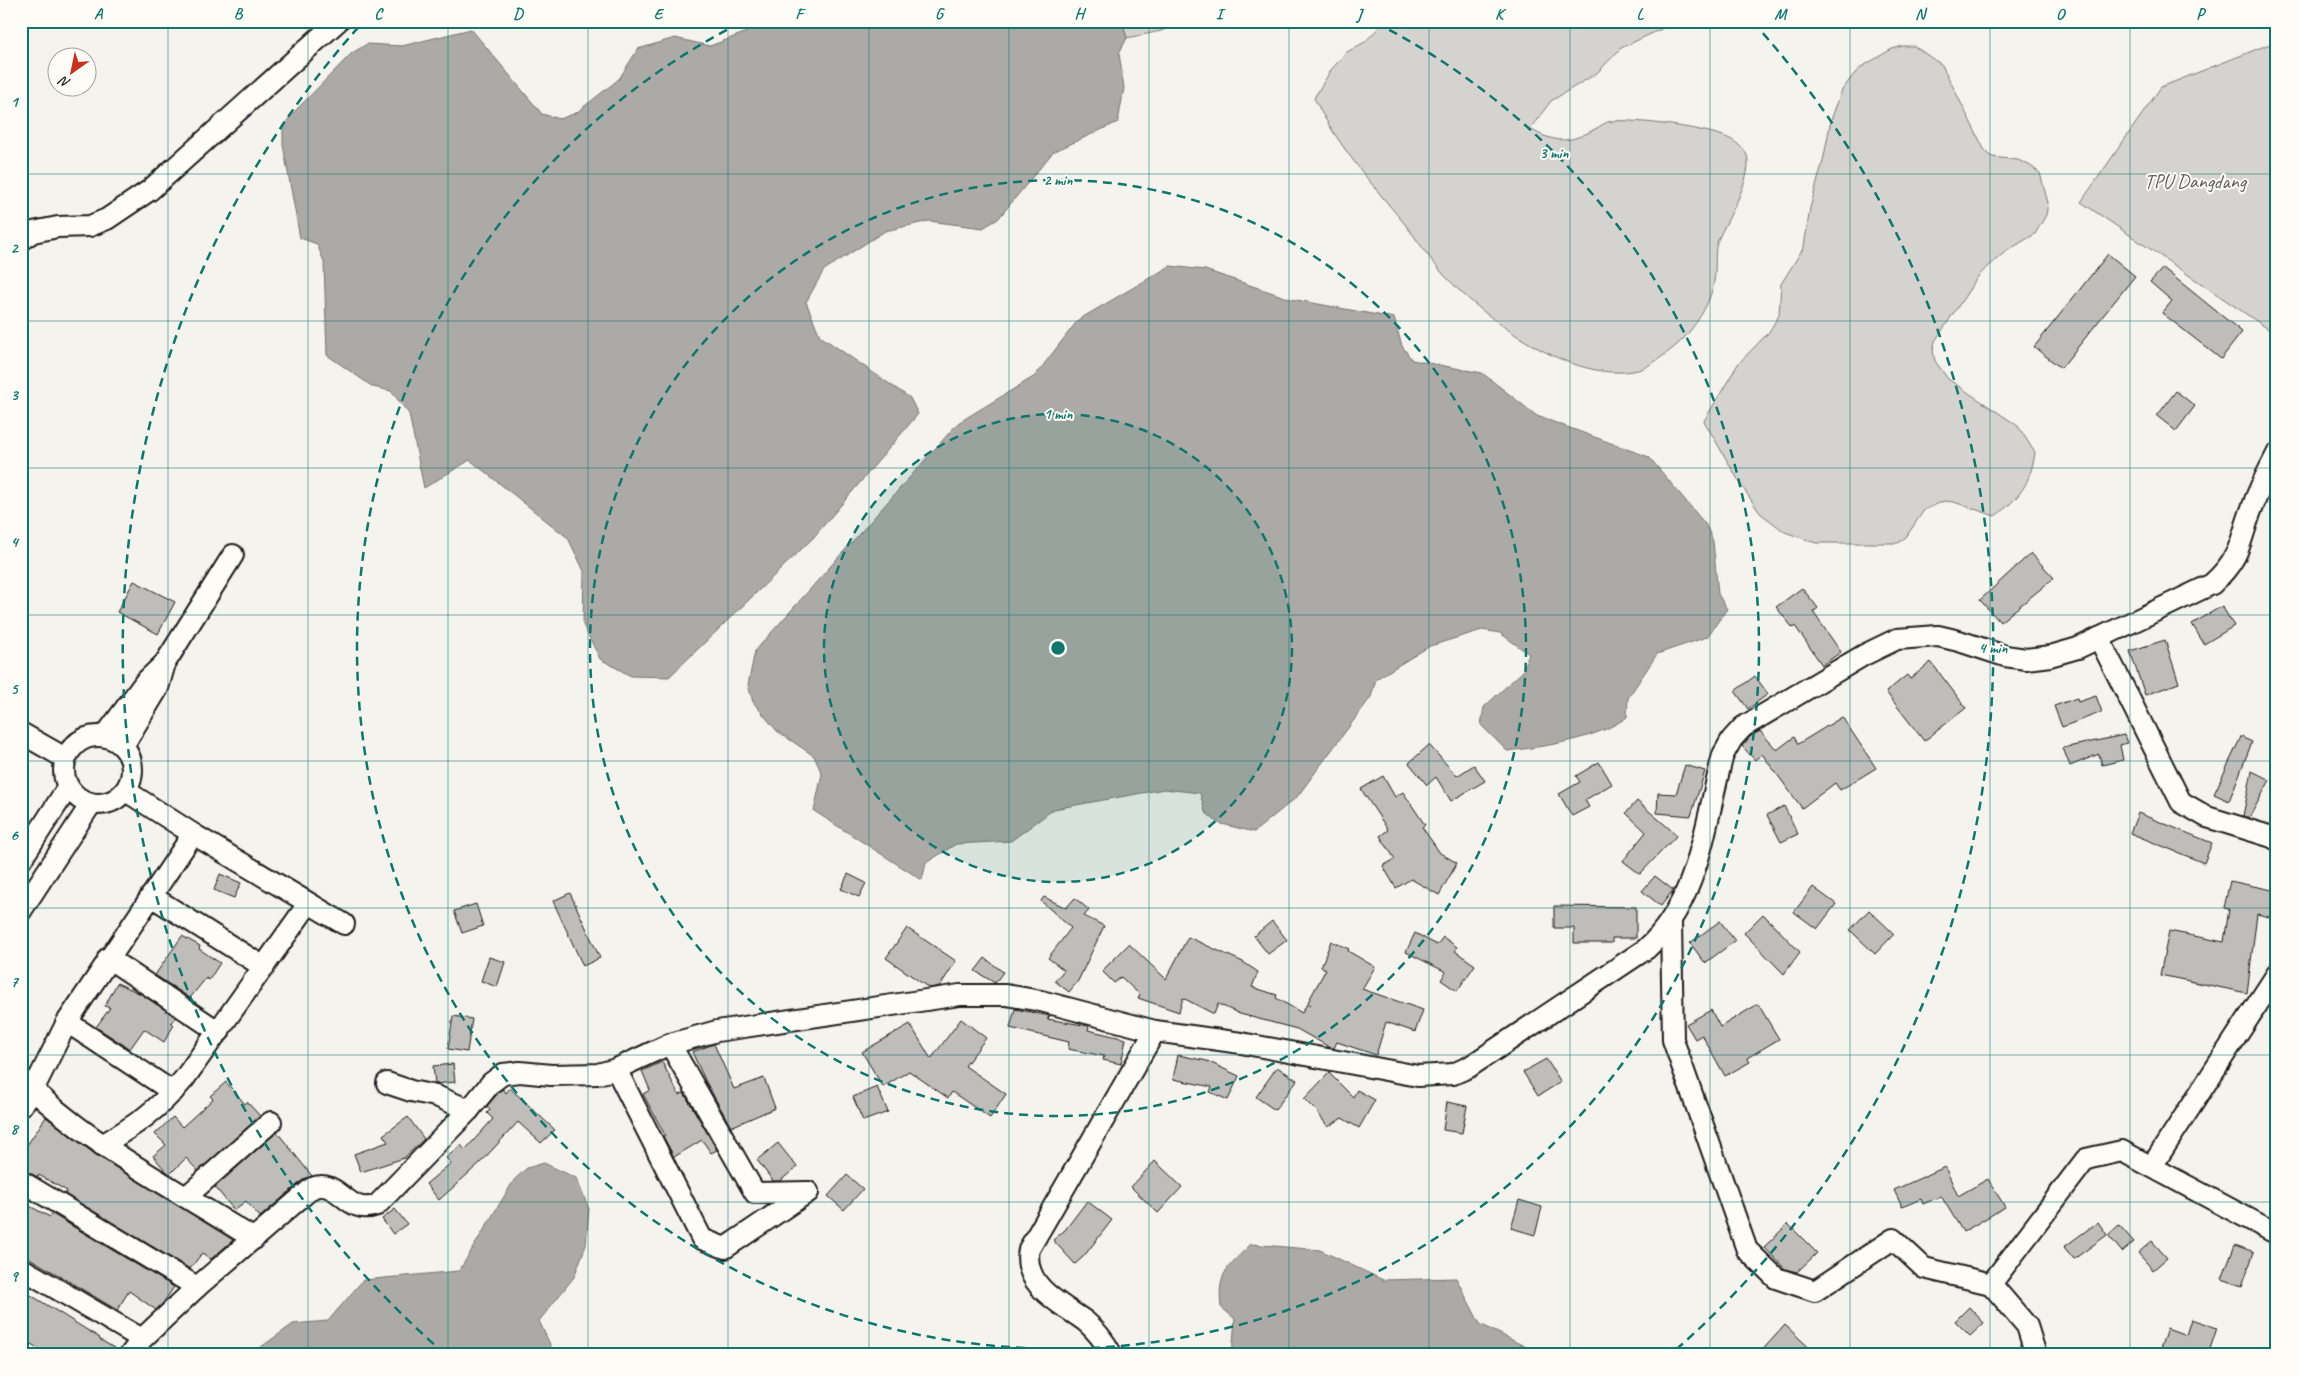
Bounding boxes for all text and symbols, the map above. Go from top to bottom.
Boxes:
text: A [94,4,104,24]
text: B [234,4,244,24]
text: C [374,4,384,24]
text: D [513,4,524,24]
text: E [654,4,665,24]
text: F [795,4,806,24]
text: G [935,4,945,24]
text: H [1074,4,1086,24]
text: I [1216,4,1226,24]
text: J [1355,4,1364,24]
text: K [1495,4,1507,24]
text: L [1637,4,1645,24]
text: M [1774,4,1788,24]
text: N [1915,4,1928,24]
text: O [2056,4,2066,24]
text: P [2196,4,2206,24]
north arrow [48,48,98,98]
text: N [55,72,73,92]
text: 1 [10,92,19,112]
text: 3 min [1540,144,1569,163]
park label: TPU Dangdang [2144,169,2248,194]
text: 2 min [1044,171,1073,190]
text: 2 [10,238,19,258]
text: 3 [10,385,19,405]
text: 1 min [1044,405,1073,424]
text: 4 [10,532,19,552]
centre of rings [1049,639,1067,657]
text: 4 min [1979,639,2008,658]
text: 5 [11,679,20,699]
text: 6 [10,825,19,845]
text: 7 [10,972,19,992]
text: 8 [10,1119,19,1139]
text: 9 [10,1266,19,1286]

